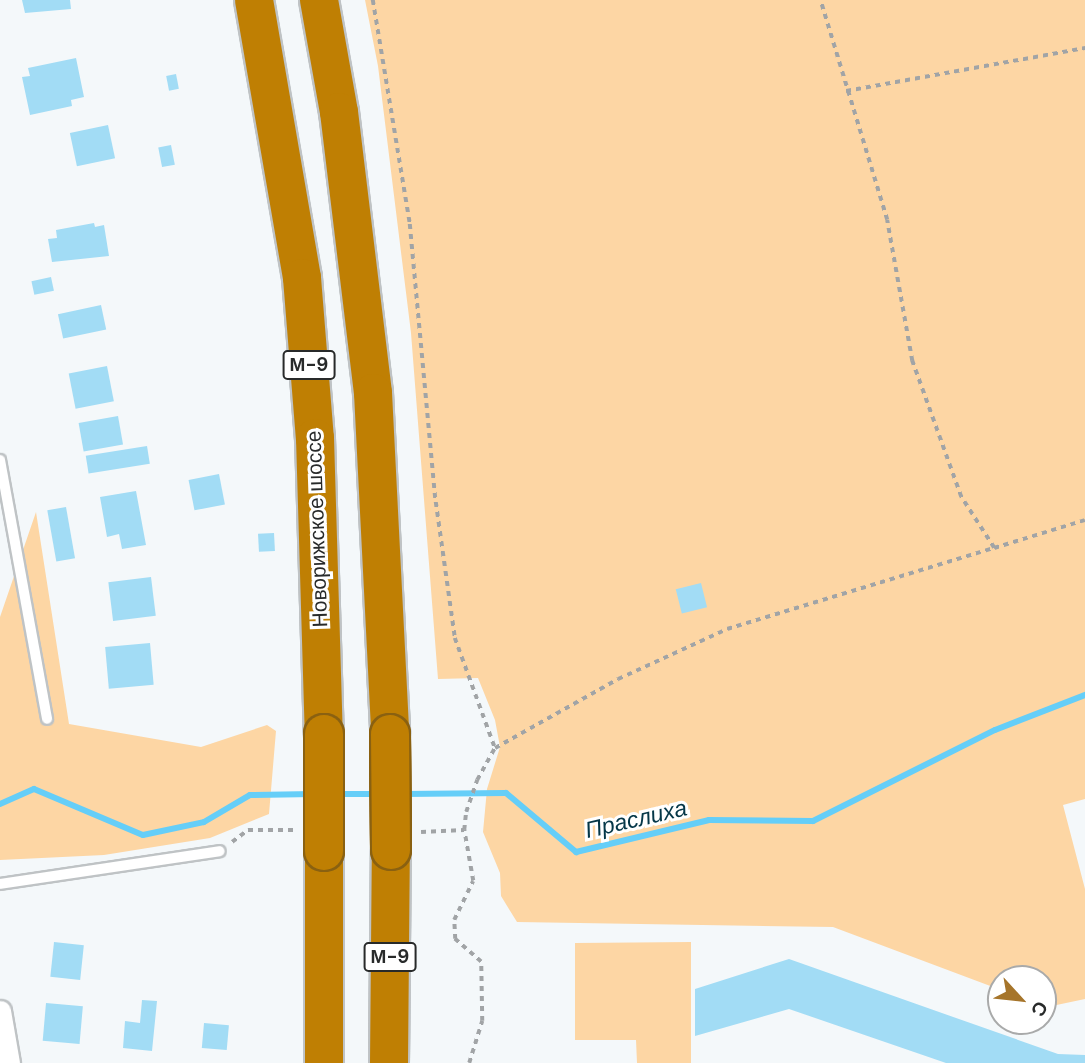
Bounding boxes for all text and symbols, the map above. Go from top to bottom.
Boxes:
road number: М-9 [281,350,337,380]
street label: Новорижское шоссе [301,430,333,628]
water label: Праслиха [582,794,690,844]
road number: М-9 [362,942,418,973]
north arrow [987,965,1057,1035]
text: С [1025,997,1054,1021]

